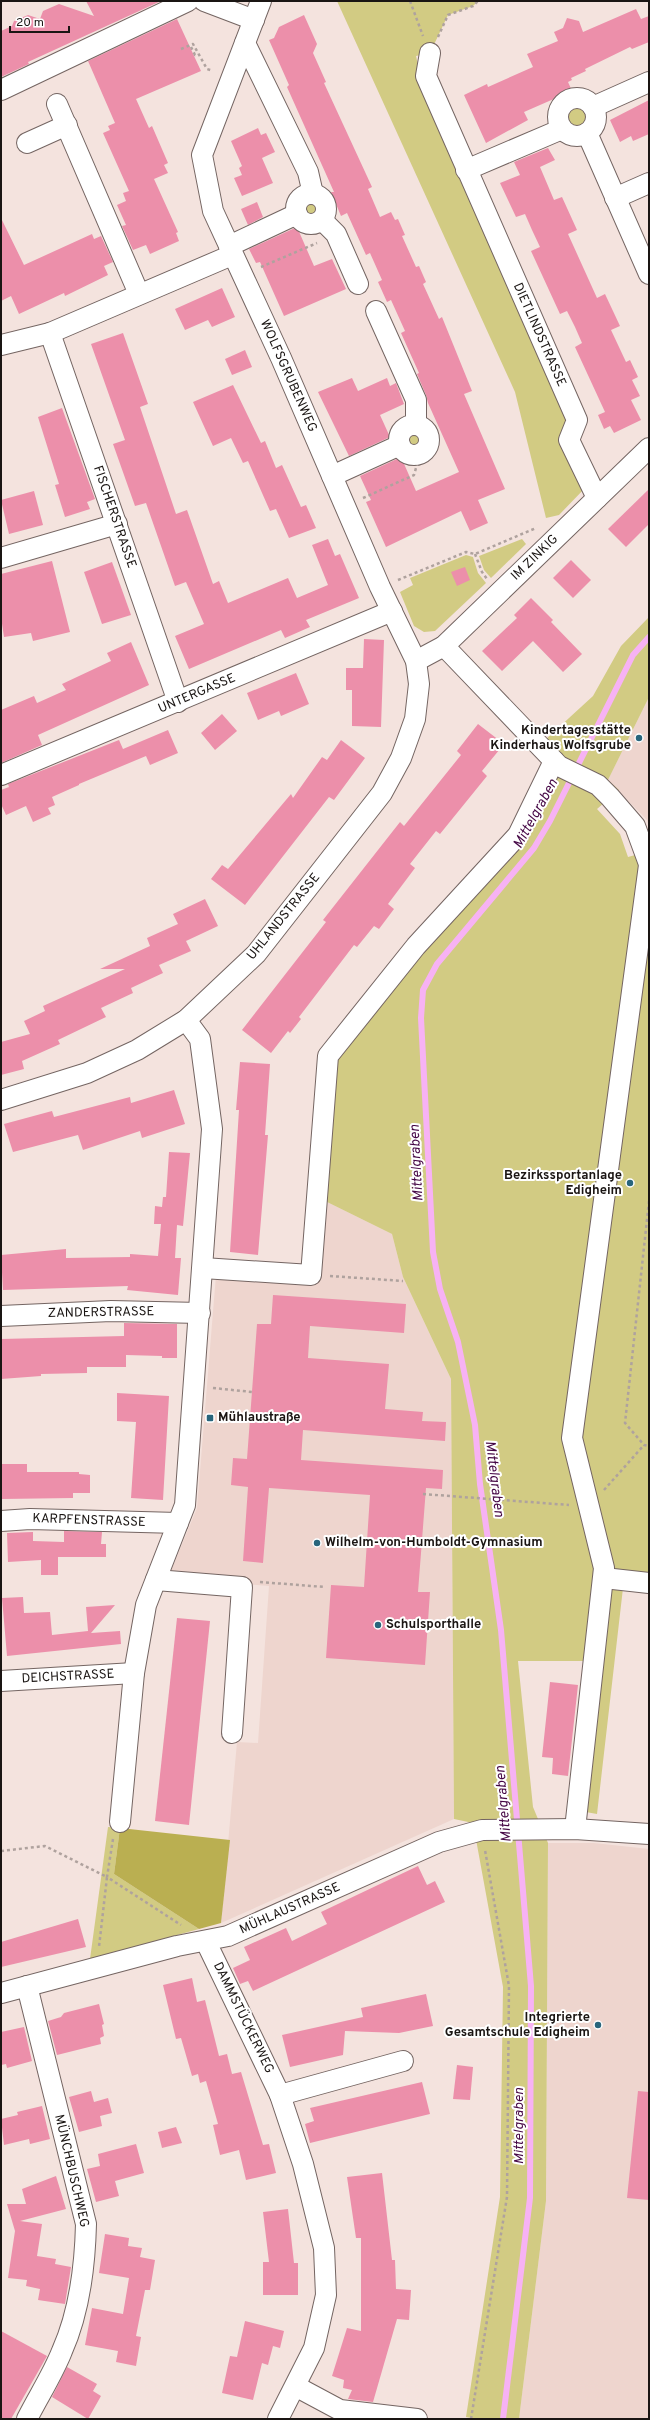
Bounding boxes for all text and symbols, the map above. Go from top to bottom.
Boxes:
scale bar [10,8,69,34]
text: 20 m [16,15,44,31]
street label: DIETLINDSTRASSE [509,281,569,389]
street label: WOLFSGRUBENWEG [256,317,320,435]
street label: FISCHERSTRASSE [89,464,139,570]
street label: IM ZINKIG [508,532,562,584]
street label: UNTERGASSE [156,671,238,717]
place label: Kindertagesstätte Kinderhaus Wolfsgrube [490,723,631,754]
marker: Kindertagesstätte Kinderhaus Wolfsgrube [634,733,644,743]
water label: Mittelgraben [510,776,562,852]
street label: UHLANDSTRASSE [244,870,324,964]
water label: Mittelgraben [406,1124,428,1202]
place label: Bezirkssportanlage Edigheim [504,1168,622,1199]
marker: Bezirkssportanlage Edigheim [625,1178,635,1188]
street label: ZANDERSTRASSE [48,1304,154,1322]
place label: Mühlaustraße [218,1410,301,1426]
marker: Mühlaustraße [205,1413,215,1423]
water label: Mittelgraben [481,1440,507,1519]
street label: KARPFENSTRASSE [32,1511,146,1531]
place label: Wilhelm-von-Humboldt-Gymnasium [325,1535,543,1551]
marker: Wilhelm-von-Humboldt-Gymnasium [312,1538,322,1548]
place label: Schulsporthalle [386,1617,481,1633]
marker: Schulsporthalle [373,1620,383,1630]
street label: DEICHSTRASSE [21,1667,115,1687]
water label: Mittelgraben [492,1765,516,1843]
street label: MÜHLAUSTRASSE [236,1878,343,1938]
street label: DAMMSTÜCKERWEG [209,1959,279,2076]
place label: Integrierte Gesamtschule Edigheim [445,2010,590,2041]
marker: Integrierte Gesamtschule Edigheim [593,2020,603,2030]
water label: Mittelgraben [511,2087,528,2164]
street label: MÜNCHBUSCHWEG [50,2112,94,2229]

